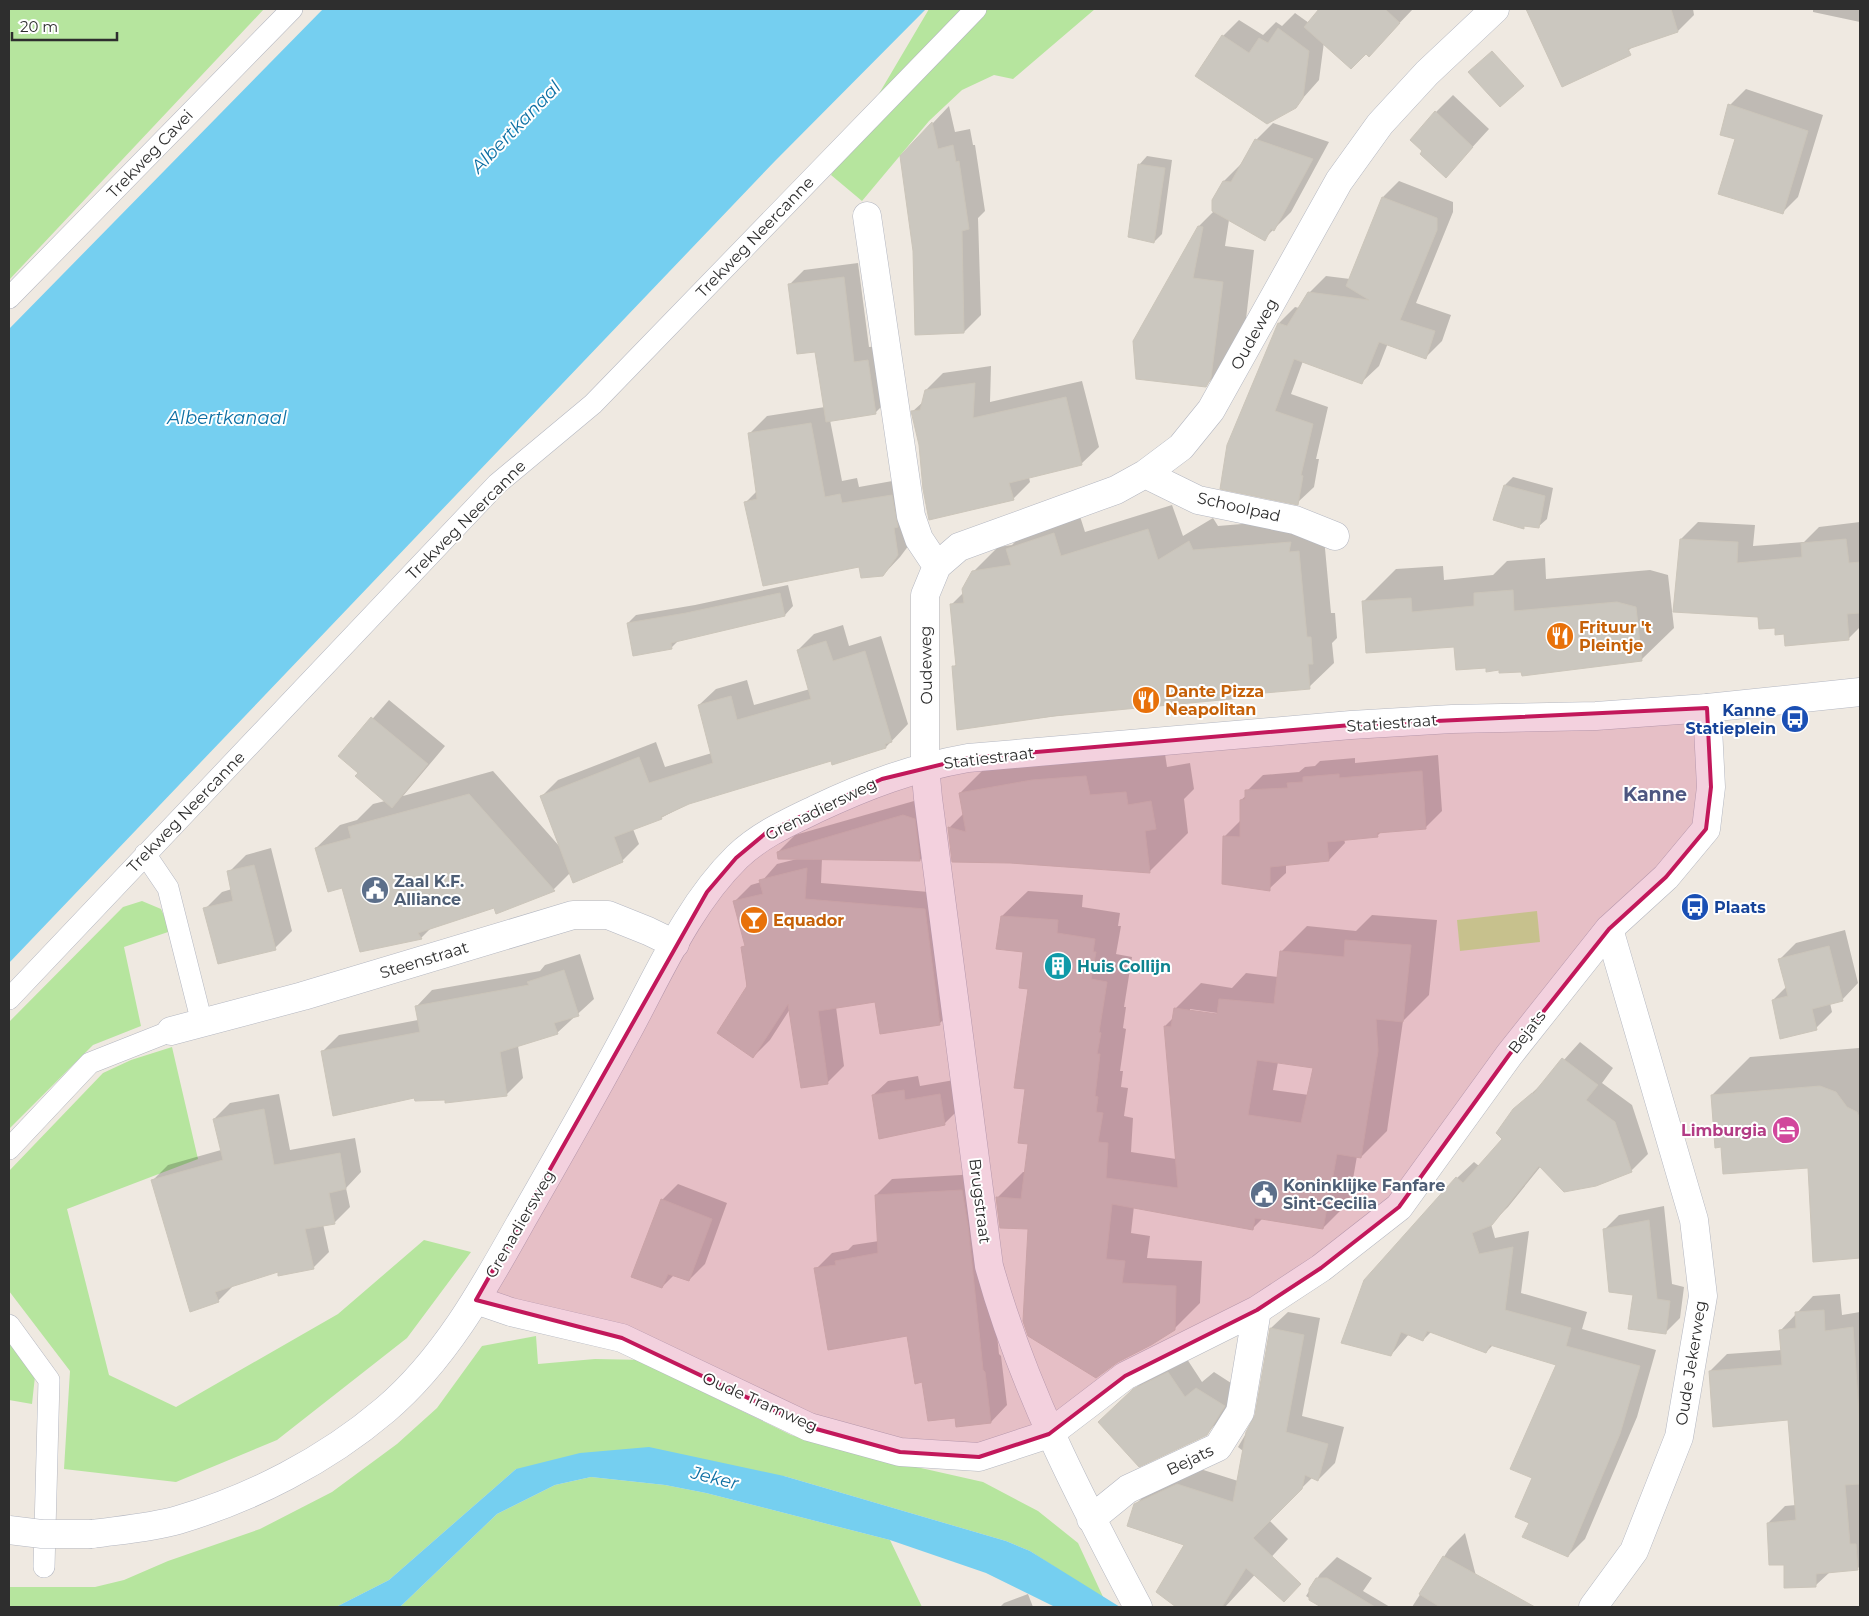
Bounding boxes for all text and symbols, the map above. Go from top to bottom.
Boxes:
scale bar [12,10,118,42]
text: 20 m [20,17,58,36]
water label: Albertkanaal [466,76,566,178]
street label: Trekweg Cavei [103,106,197,202]
street label: Trekweg Neercanne [692,173,818,301]
street label: Oudeweg [1227,295,1281,373]
water label: Albertkanaal [166,407,287,429]
street label: Trekweg Neercanne [402,456,530,584]
street label: Schoolpad [1195,488,1283,526]
place label: Frituur 't Pleintje [1579,618,1652,655]
restaurant icon: Frituur 't Pleintje [1545,621,1575,651]
street label: Oudeweg [916,625,936,705]
place label: Dante Pizza Neapolitan [1165,682,1264,719]
restaurant icon: Dante Pizza Neapolitan [1131,685,1161,715]
place label: Kanne Statieplein [1686,701,1776,738]
bus stop icon: Kanne Statieplein [1780,704,1810,734]
street label: Statiestraat [1346,710,1439,736]
street label: Statiestraat [942,743,1036,773]
street label: Trekweg Neercanne [123,748,249,876]
street label: Grenadiersweg [762,774,880,844]
district label: Kanne [1623,783,1687,806]
place label: Zaal K.F. Alliance [393,872,464,909]
public building icon: Zaal K.F. Alliance [360,875,390,905]
bus stop icon: Plaats [1680,892,1710,922]
place label: Plaats [1714,898,1766,917]
bar icon: Equador [739,905,769,935]
place label: Equador [773,911,844,930]
street label: Steenstraat [377,937,471,982]
building icon: Huis Collijn [1043,951,1073,981]
place label: Huis Collijn [1077,957,1171,976]
street label: Bejats [1504,1006,1550,1057]
hotel icon: Limburgia [1771,1115,1801,1145]
place label: Limburgia [1681,1121,1767,1140]
street label: Brugstraat [965,1157,995,1245]
street label: Grenadiersweg [481,1167,559,1281]
place label: Koninklijke Fanfare Sint-Cecilia [1283,1176,1445,1213]
public building icon: Koninklijke Fanfare Sint-Cecilia [1249,1179,1279,1209]
street label: Oude Jekerweg [1672,1299,1710,1427]
street label: Oude Tramweg [699,1368,821,1436]
street label: Bejats [1163,1440,1217,1479]
water label: Jeker [688,1461,742,1495]

